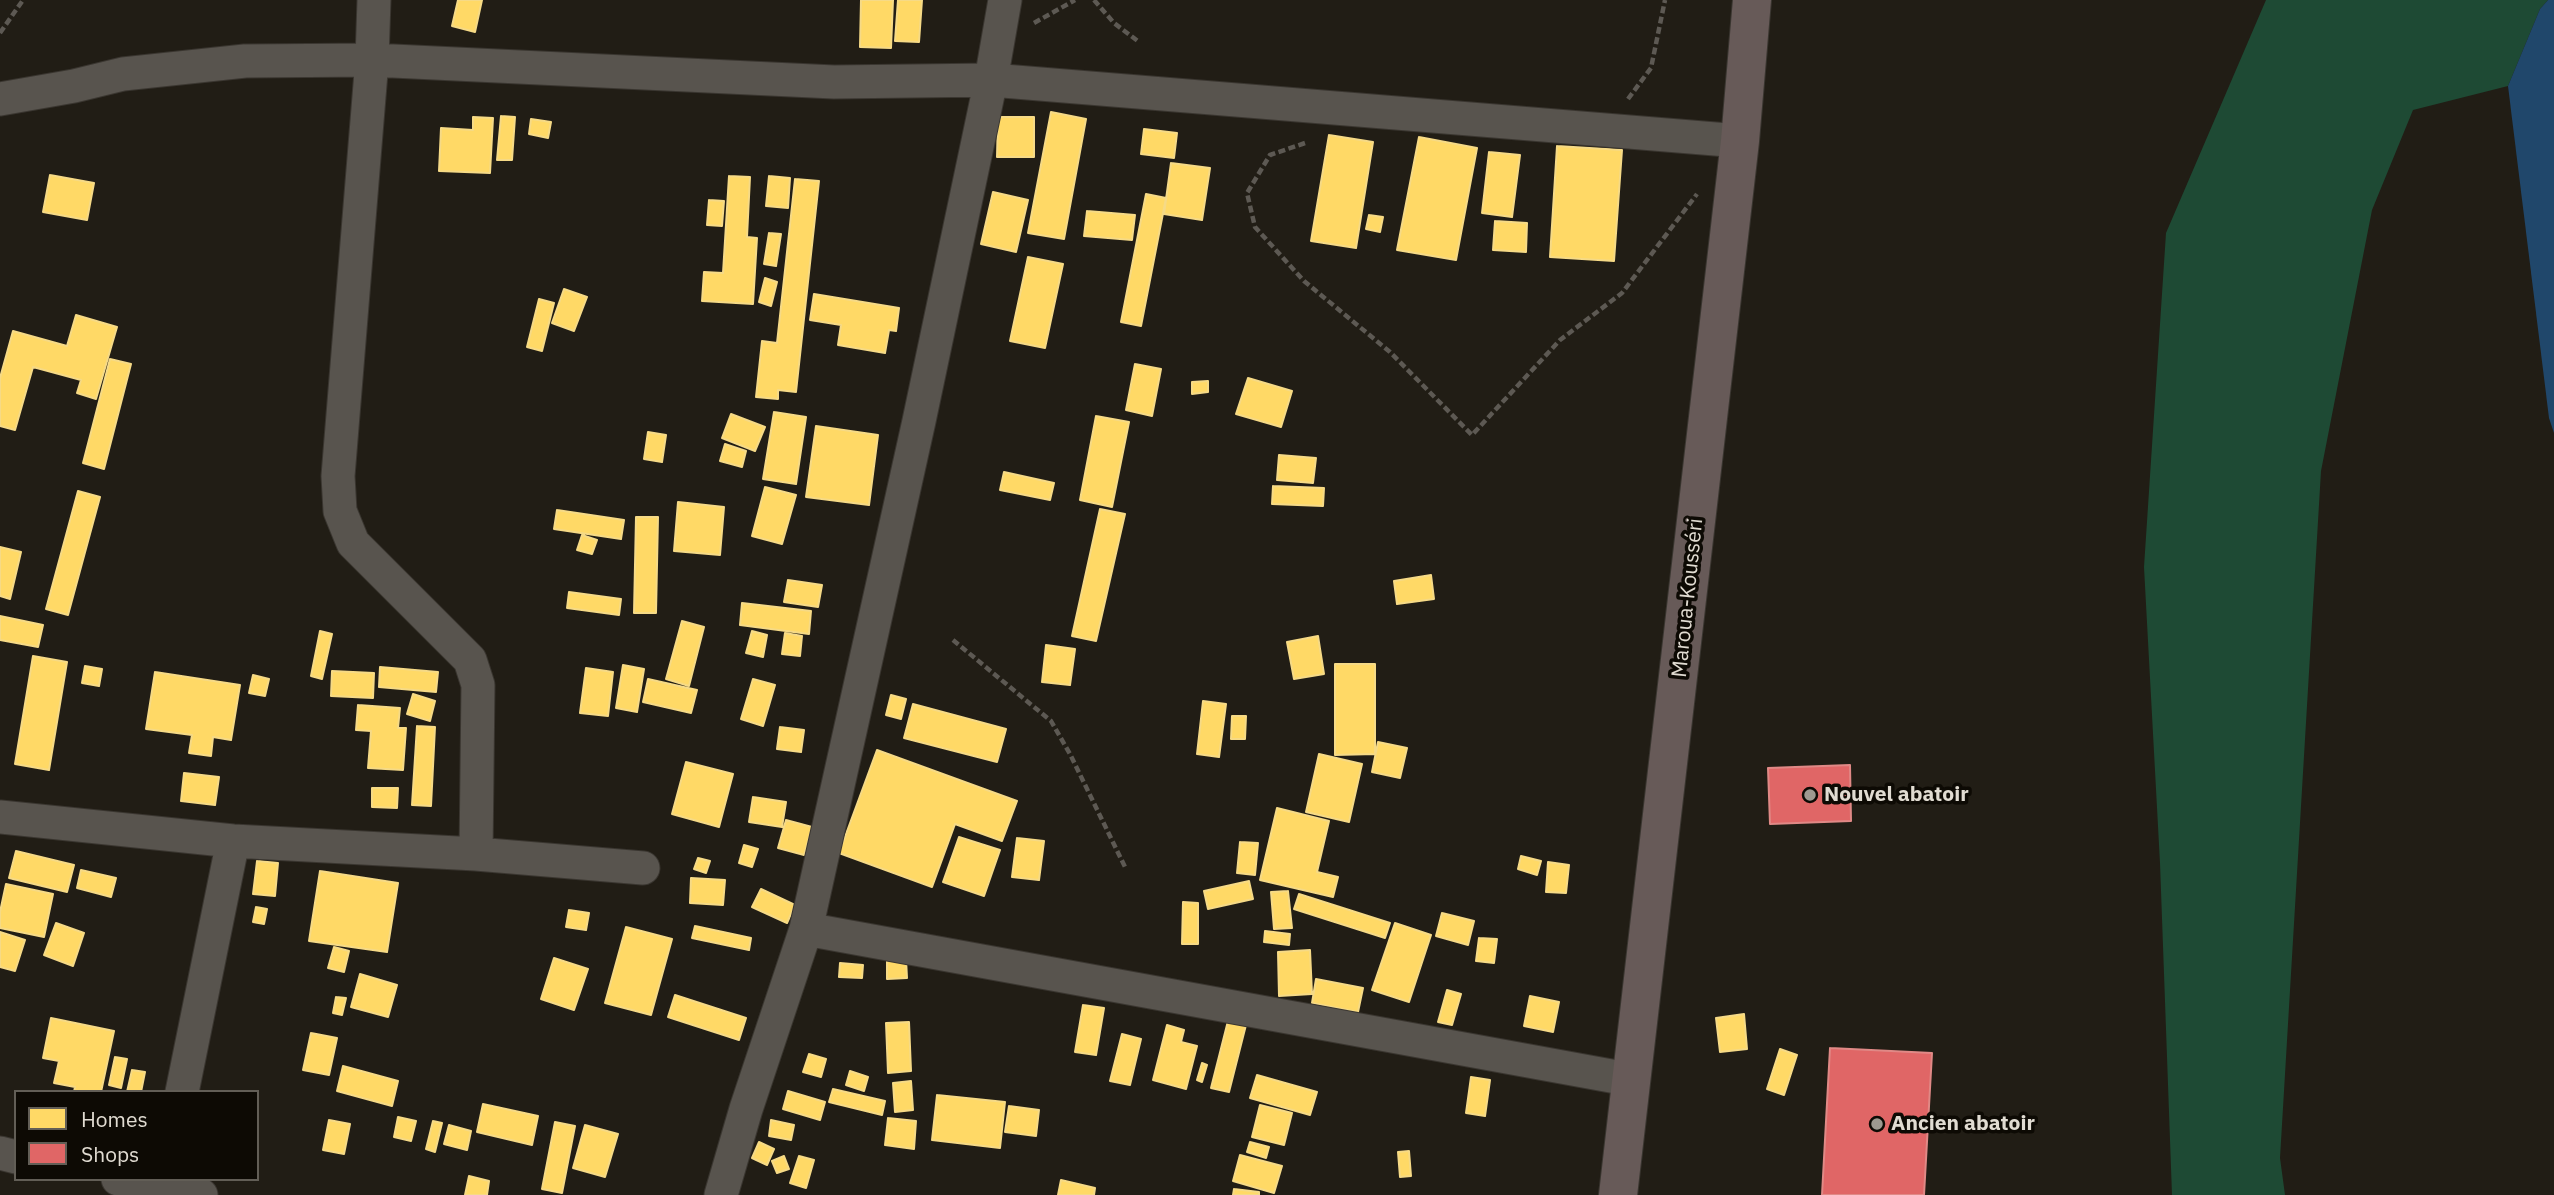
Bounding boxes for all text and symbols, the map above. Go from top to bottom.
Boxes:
street label: Maroua-Kousséri [1667,517,1709,679]
place label: Nouvel abatoir [1824,782,1969,808]
marker: Nouvel abatoir [1802,787,1818,803]
legend [14,1090,259,1181]
text: Homes [81,1105,148,1133]
place label: Ancien abatoir [1891,1111,2035,1137]
marker: Ancien abatoir [1869,1116,1885,1132]
text: Shops [81,1140,139,1168]

